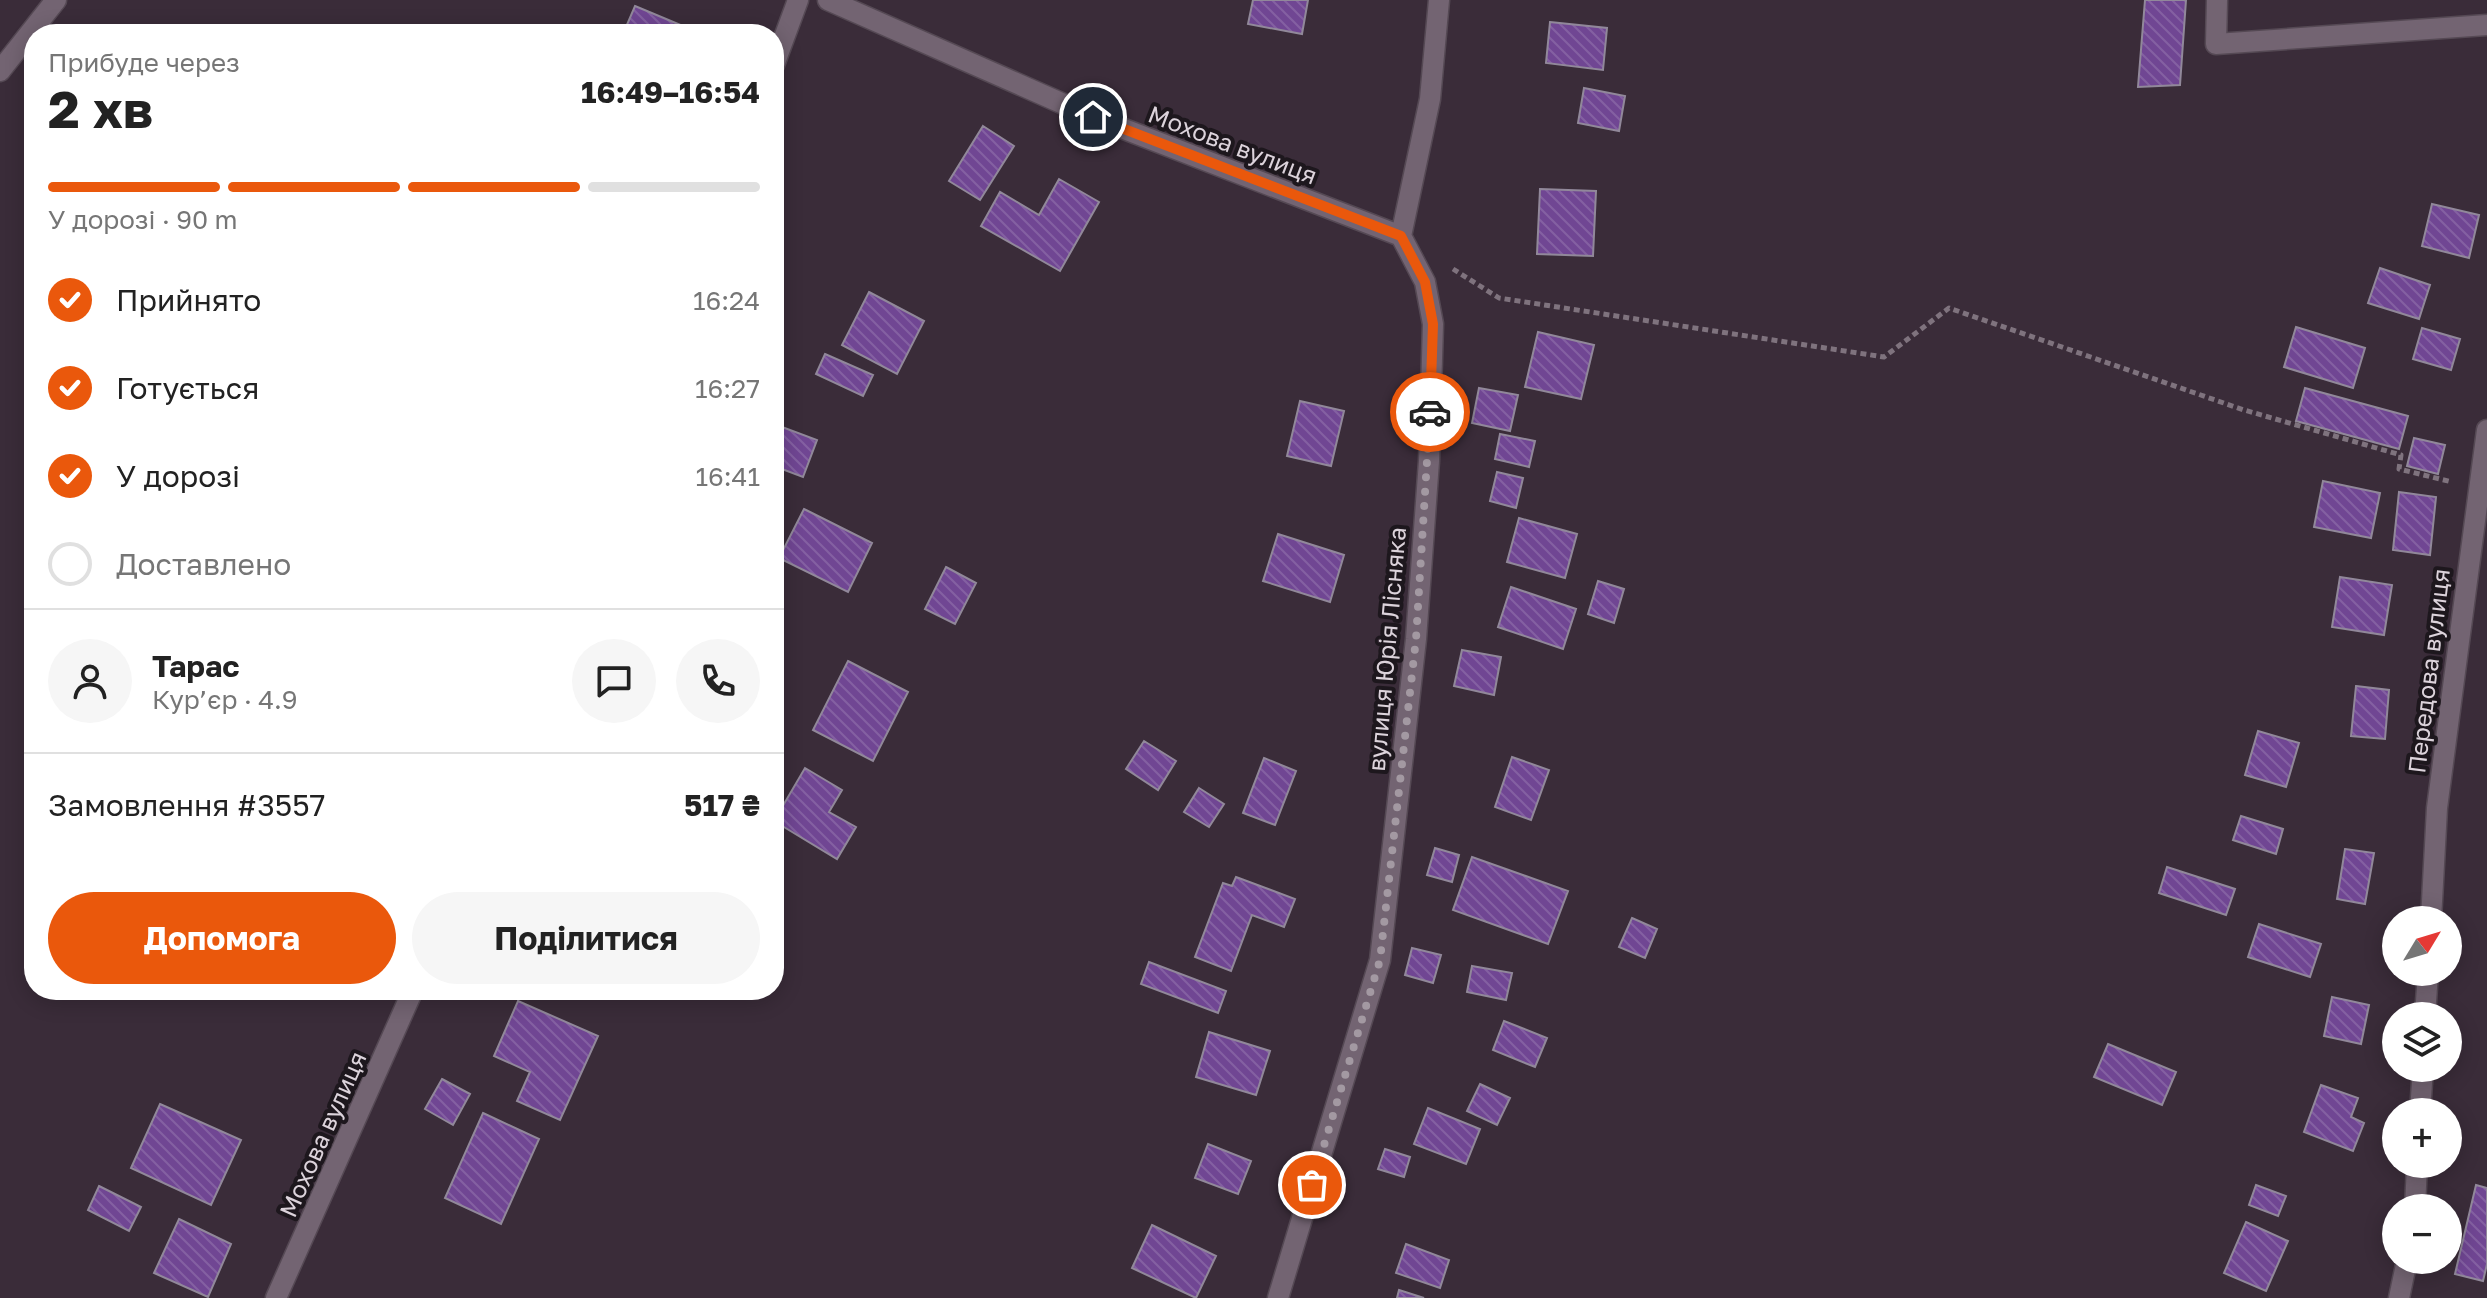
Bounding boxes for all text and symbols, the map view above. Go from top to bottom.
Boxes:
text: Прибуде через [48,47,240,78]
text: 16:49–16:54 [581,74,760,110]
text: 2 хв [48,77,153,139]
pin [1059,83,1127,151]
icon: home [1071,95,1115,139]
street label: Мохова вулиця [1145,99,1321,189]
text: У дорозі · 90 m [48,204,238,235]
icon: check [48,278,92,322]
text: Прийнято [116,282,261,318]
text: 16:24 [693,285,760,316]
icon: check [48,366,92,410]
text: Готується [116,370,259,406]
courier [1390,372,1470,452]
text: 16:27 [695,373,760,404]
icon: car [1408,390,1452,434]
icon: check [48,454,92,498]
text: У дорозі [116,458,240,494]
text: 16:41 [695,461,760,492]
street label: вулиця Юрія Лісняка [1361,526,1411,772]
text: Доставлено [116,546,291,582]
street label: Передова вулиця [2401,567,2455,775]
button: person [48,639,132,723]
button: chat [572,639,656,723]
button: phone [676,639,760,723]
text: Тарас [152,648,240,684]
text: Кур’єр · 4.9 [152,684,298,715]
text: Замовлення #3557 [48,787,326,823]
text: 517 ₴ [684,787,760,823]
button: Допомога [48,892,396,984]
button: Поділитися [412,892,760,984]
north arrow [2382,906,2462,986]
map controls [2382,906,2462,1274]
button: layers [2382,1002,2462,1082]
street label: Мохова вулиця [272,1047,372,1221]
button: + [2382,1098,2462,1178]
pin [1278,1151,1346,1219]
icon: bag [1290,1163,1334,1207]
button: − [2382,1194,2462,1274]

